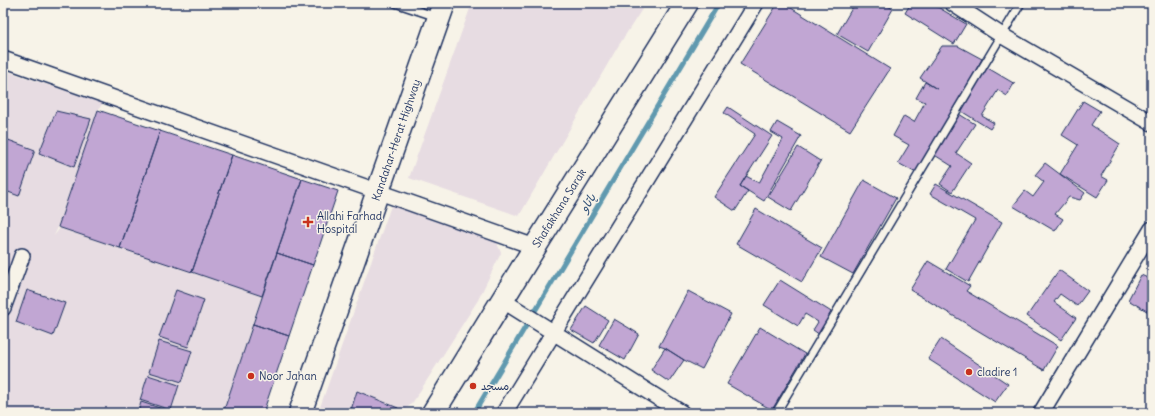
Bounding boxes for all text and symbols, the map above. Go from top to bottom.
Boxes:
street label: Kandahar-Herat Highway [369,77,423,203]
street label: Shafakhana Sarak [529,166,589,250]
water label: پاتاو [575,190,600,217]
place label: Allahi Farhad Hospital [317,209,383,236]
marker: Allahi Farhad Hospital [302,216,314,228]
place label: cladire 1 [977,365,1017,379]
marker: cladire 1 [964,367,974,377]
place label: Noor Jahan [259,369,317,383]
marker: Noor Jahan [246,371,256,381]
place label: مسجد [481,379,509,393]
marker: مسجد [468,381,478,391]

